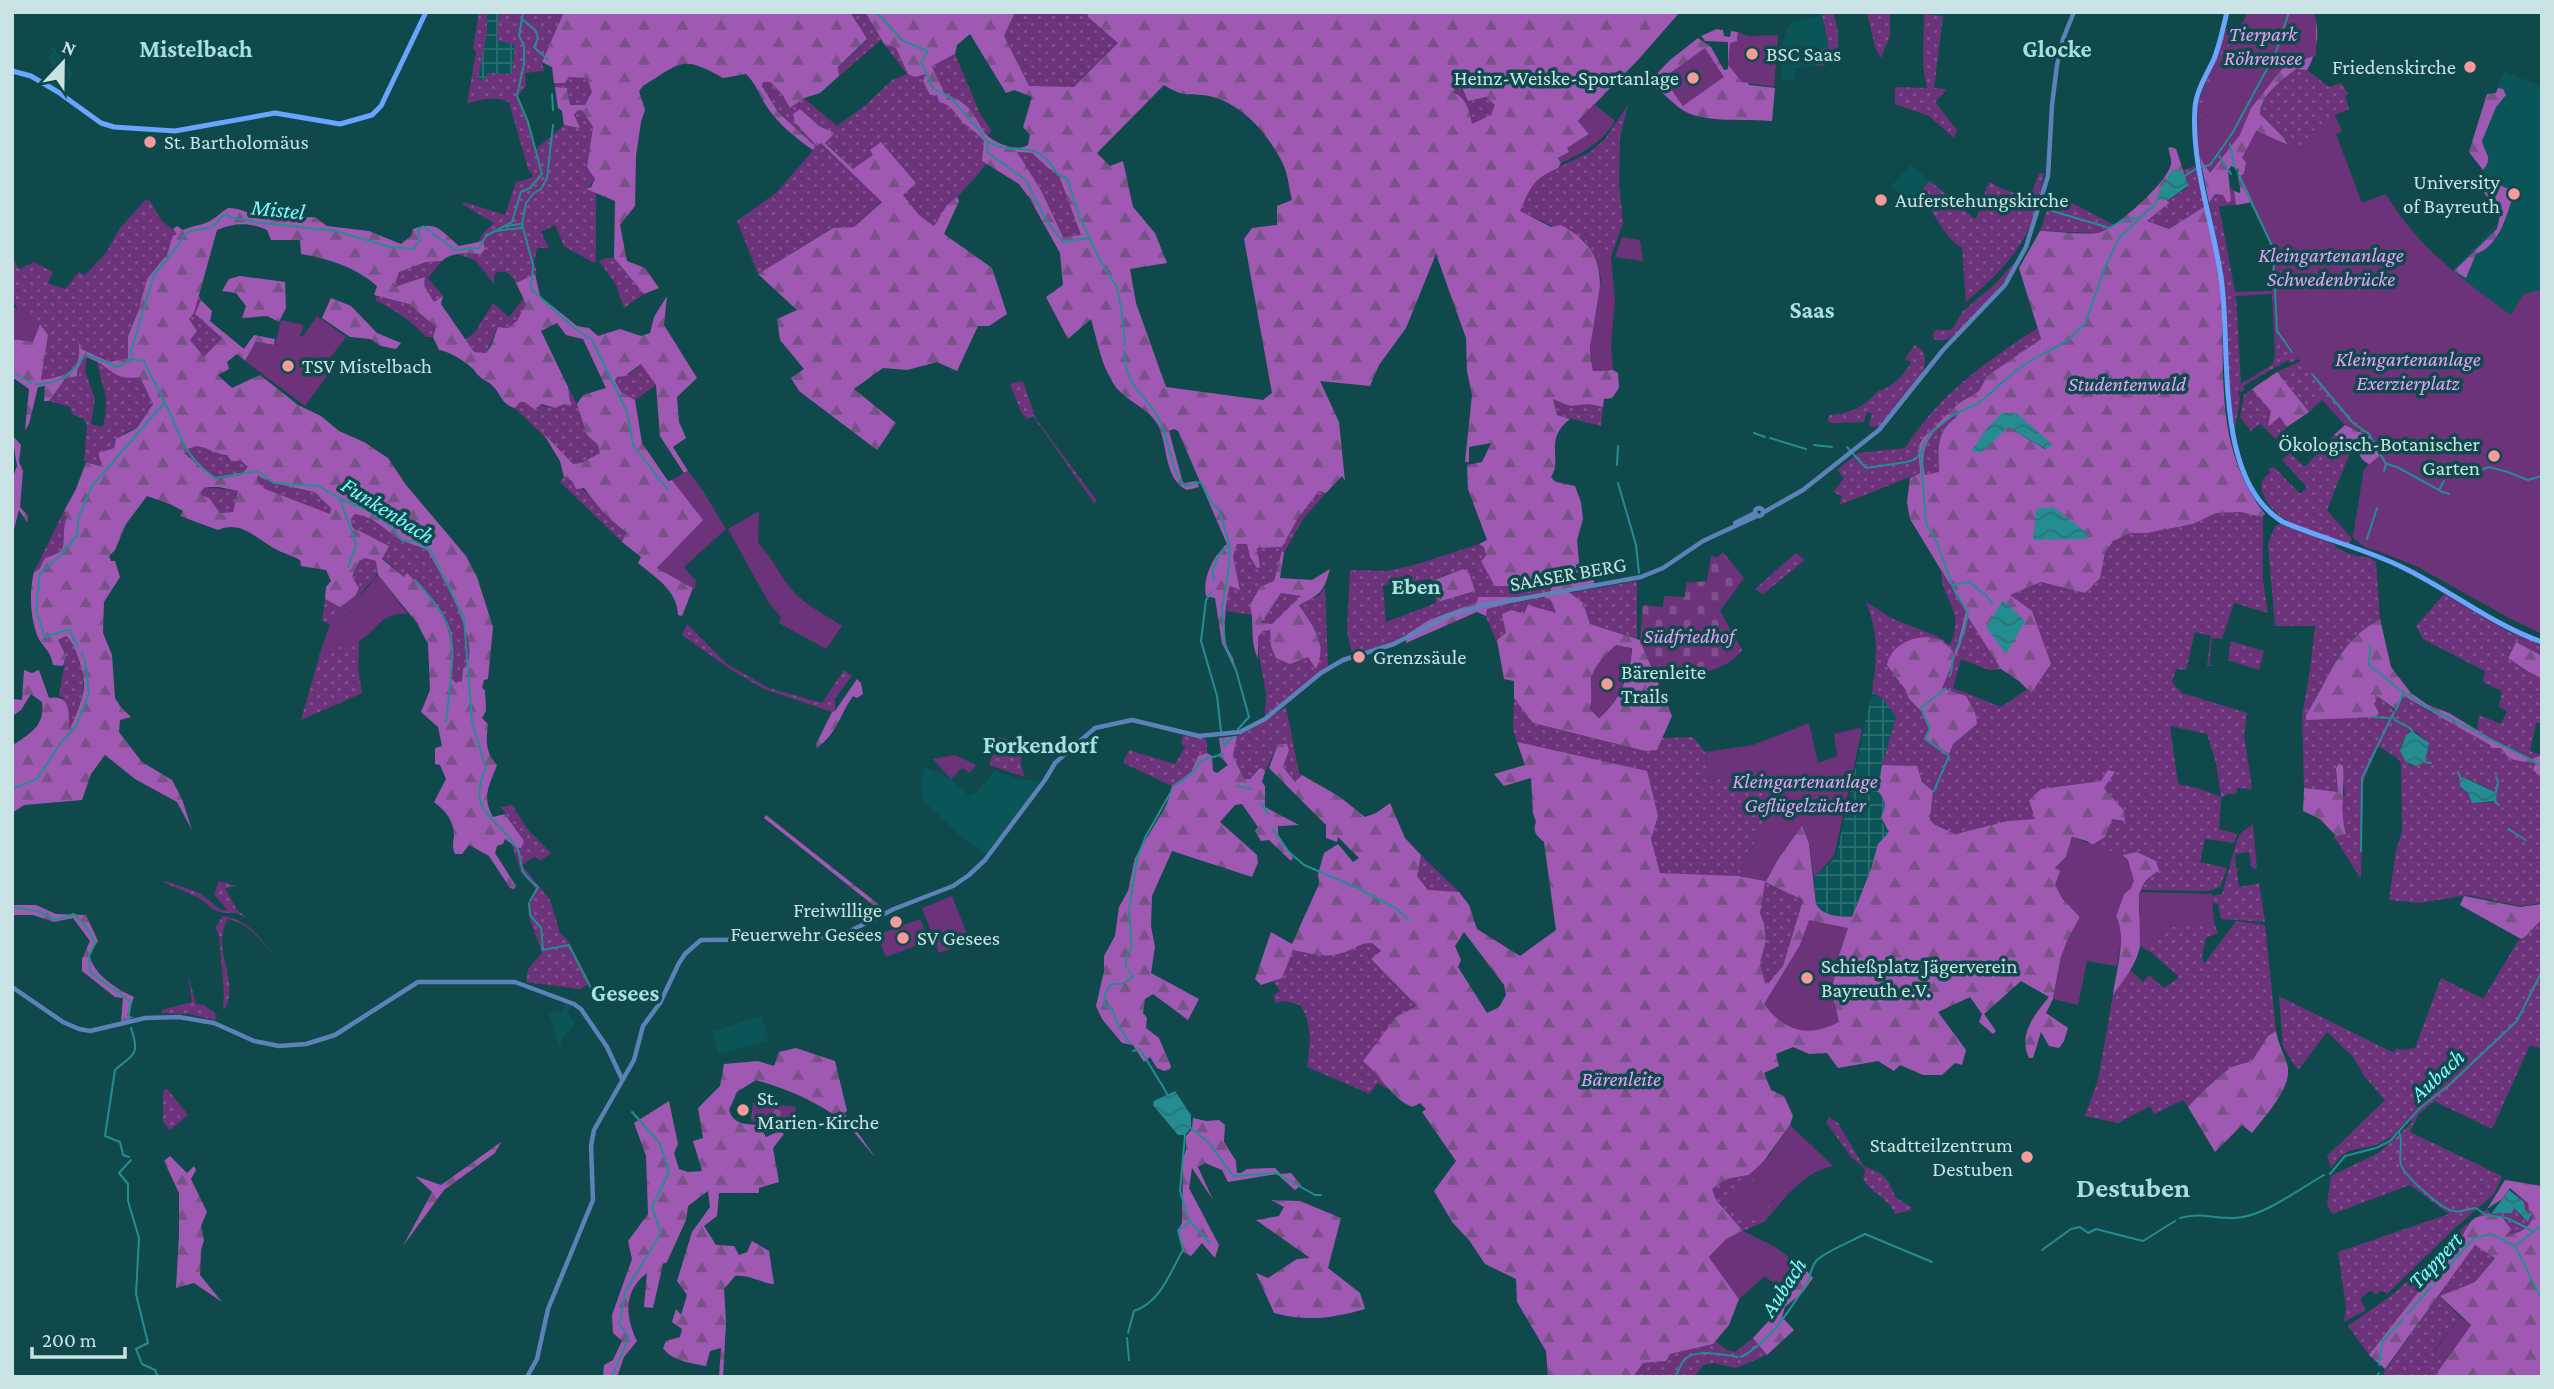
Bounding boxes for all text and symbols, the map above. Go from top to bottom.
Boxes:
park label: Tierpark Röhrensee [2224,22,2302,70]
north arrow [28,28,98,98]
district label: Mistelbach [139,35,253,62]
district label: Glocke [2022,35,2092,62]
text: N [59,36,79,60]
place label: BSC Saas [1766,42,1841,66]
marker: BSC Saas [1744,46,1760,62]
place label: Friedenskirche [2332,55,2456,79]
marker: Friedenskirche [2462,59,2478,75]
place label: Heinz-Weiske-Sportanlage [1454,66,1679,90]
marker: Heinz-Weiske-Sportanlage [1685,70,1701,86]
place label: St. Bartholomäus [164,130,309,154]
marker: St. Bartholomäus [142,134,158,150]
place label: University of Bayreuth [2403,170,2500,218]
marker: University of Bayreuth [2506,186,2522,202]
place label: Auferstehungskirche [1895,188,2068,212]
marker: Auferstehungskirche [1873,192,1889,208]
water label: Mistel [249,193,306,225]
park label: Kleingartenanlage Schwedenbrücke [2258,243,2404,291]
district label: Saas [1789,296,1835,323]
park label: Kleingartenanlage Exerzierplatz [2335,347,2481,395]
place label: TSV Mistelbach [302,354,432,378]
marker: TSV Mistelbach [280,358,296,374]
park label: Studentenwald [2068,372,2187,396]
place label: Ökologisch-Botanischer Garten [2278,432,2481,480]
marker: Ökologisch-Botanischer Garten [2486,448,2502,464]
water label: Funkenbach [337,471,439,549]
street label: SAASER BERG [1508,552,1628,596]
district label: Eben [1391,573,1441,599]
park label: Südfriedhof [1644,624,1738,648]
place label: Grenzsäule [1373,645,1467,669]
marker: Grenzsäule [1351,649,1367,665]
place label: Bärenleite Trails [1621,660,1706,708]
marker: Bärenleite Trails [1599,676,1615,692]
district label: Forkendorf [983,731,1099,758]
park label: Kleingartenanlage Geflügelzüchter [1732,769,1878,817]
place label: Freiwillige Feuerwehr Gesees [730,898,882,946]
marker: Freiwillige Feuerwehr Gesees [888,914,904,930]
place label: SV Gesees [917,926,1000,950]
marker: SV Gesees [895,930,911,946]
place label: Schießplatz Jägerverein Bayreuth e.V. [1821,954,2018,1002]
marker: Schießplatz Jägerverein Bayreuth e.V. [1799,970,1815,986]
district label: Gesees [591,979,659,1006]
water label: Aubach [2404,1043,2469,1107]
park label: Bärenleite [1581,1067,1661,1091]
place label: St. Marien-Kirche [757,1086,879,1134]
marker: St. Marien-Kirche [735,1102,751,1118]
place label: Stadtteilzentrum Destuben [1870,1133,2013,1181]
marker: Stadtteilzentrum Destuben [2019,1149,2035,1165]
district label: Destuben [2076,1172,2190,1203]
water label: Tappert [2402,1225,2468,1294]
water label: Aubach [1754,1253,1811,1322]
scale bar [32,1316,124,1360]
text: 200 m [42,1328,97,1352]

